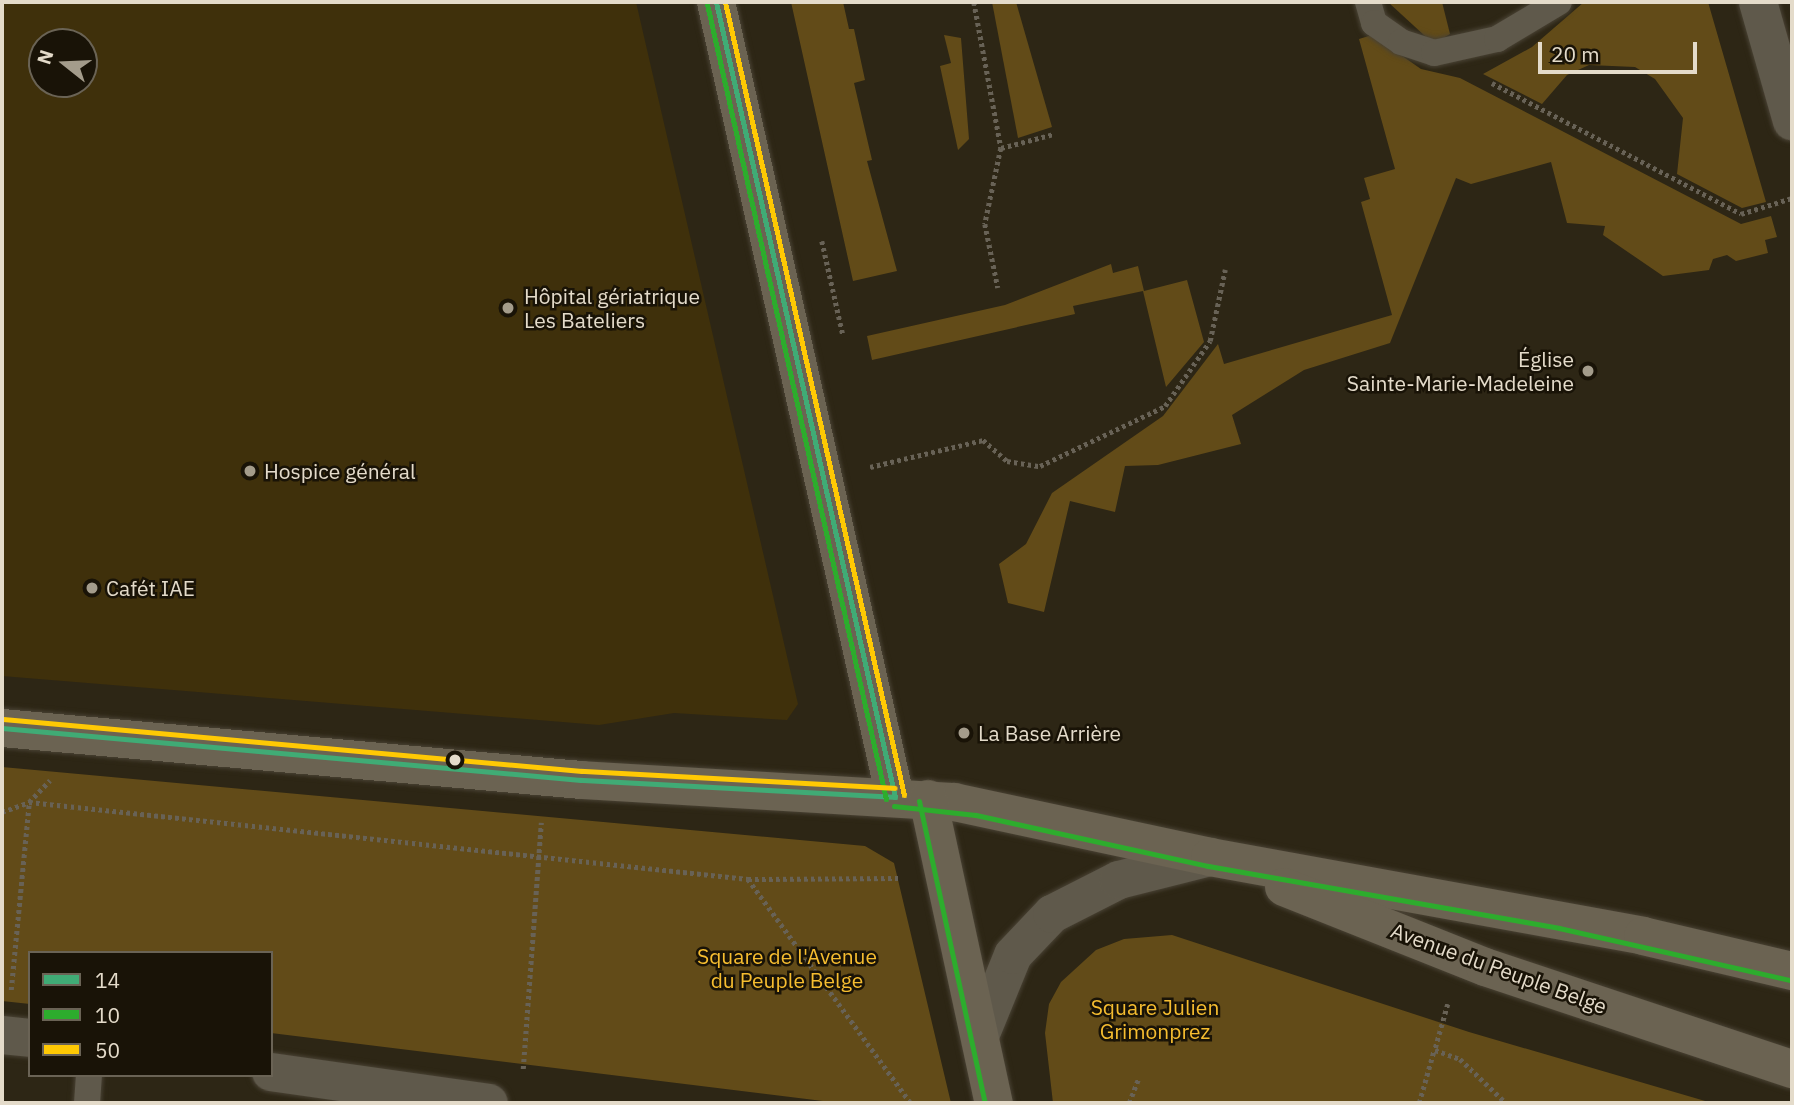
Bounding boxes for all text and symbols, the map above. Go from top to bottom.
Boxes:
north arrow [28,28,98,98]
scale bar [1542,28,1701,72]
text: 20 m [1551,40,1600,68]
text: N [31,47,58,67]
place label: Hôpital gériatrique Les Bateliers [524,283,700,333]
marker: Hôpital gériatrique Les Bateliers [498,298,518,318]
place label: Église Sainte-Marie-Madeleine [1347,346,1574,396]
marker: Église Sainte-Marie-Madeleine [1580,363,1596,379]
place label: Hospice général [264,458,416,484]
marker: Hospice général [242,463,258,479]
place label: Cafét IAE [106,575,195,601]
marker: Cafét IAE [84,580,100,596]
place label: La Base Arrière [978,720,1121,746]
marker: La Base Arrière [956,725,972,741]
unlabelled marker [448,753,462,767]
street label: Avenue du Peuple Belge [1388,917,1610,1019]
park label: Square de l'Avenue du Peuple Belge [697,943,877,993]
legend [28,951,273,1077]
text: 14 [95,966,120,994]
park label: Square Julien Grimonprez [1091,994,1219,1044]
text: 10 [95,1001,120,1029]
text: 50 [95,1036,120,1064]

